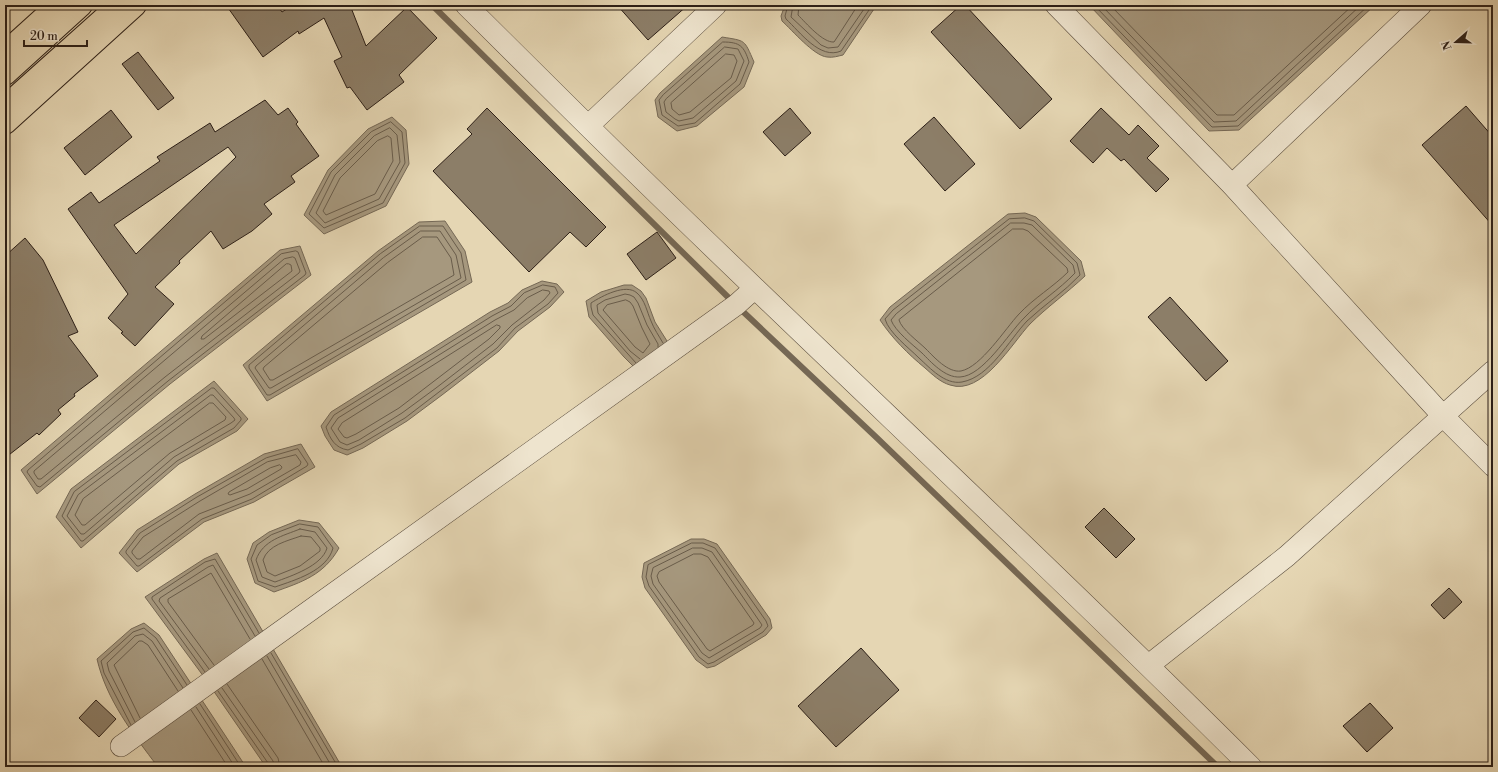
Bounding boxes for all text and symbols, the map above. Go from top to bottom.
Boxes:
scale bar [24,22,87,48]
north arrow [1436,22,1476,62]
text: 20 m [30,29,58,44]
text: N [1439,38,1456,52]

